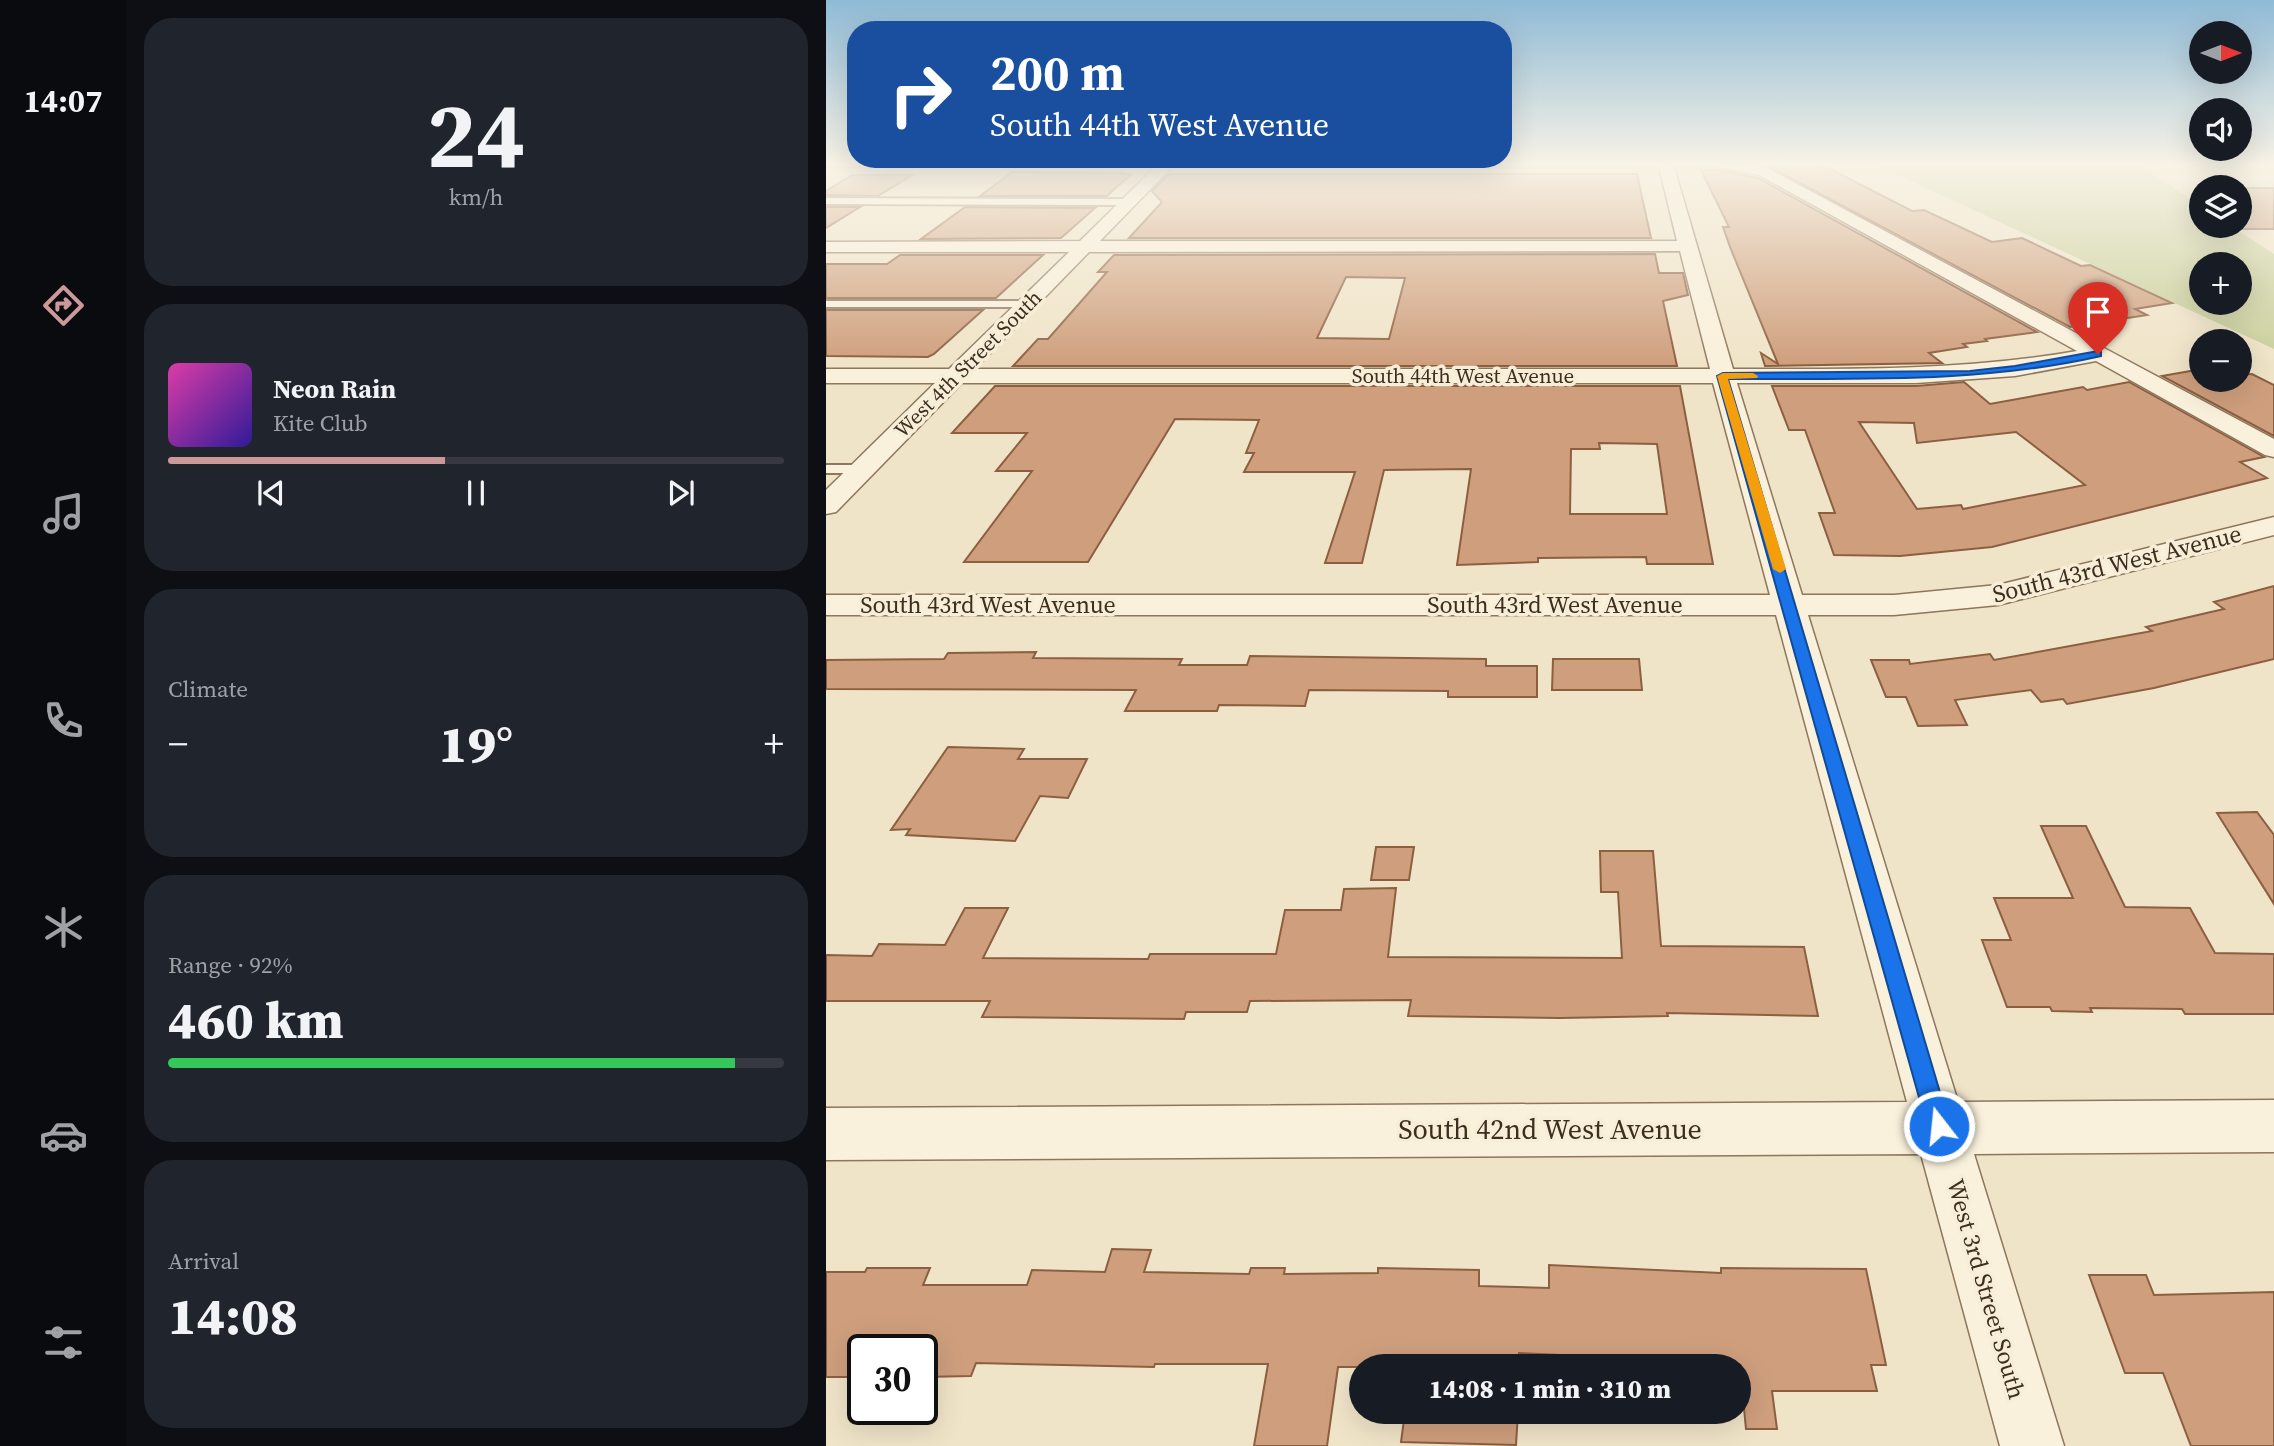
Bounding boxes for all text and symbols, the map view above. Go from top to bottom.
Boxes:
north arrow [2189,21,2252,84]
map controls [2189,21,2252,392]
text: 200 m [990,39,1125,106]
icon: right [875,49,966,140]
text: 24 [427,73,525,197]
text: 14:07 [24,79,102,123]
button: sound [2189,98,2252,161]
text: South 44th West Avenue [990,103,1329,147]
button: layers [2189,175,2252,238]
text: km/h [449,181,503,213]
button: + [2189,252,2252,315]
icon: directions [39,281,88,330]
pin [2068,282,2128,354]
street label: West 4th Street South [887,283,1048,444]
icon: arrive [2079,293,2117,331]
button: − [2189,329,2252,392]
street label: South 44th West Avenue [1352,361,1574,390]
text: Neon Rain [273,371,396,407]
text: Kite Club [273,407,368,439]
icon: previous [252,474,290,512]
icon: pause [457,474,495,512]
icon: next [662,474,700,512]
icon: music [39,489,88,538]
street label: South 43rd West Avenue [1989,517,2245,610]
street label: South 43rd West Avenue [860,588,1116,621]
street label: South 43rd West Avenue [1427,588,1683,621]
text: Climate [168,673,248,705]
icon: phone [39,696,88,745]
text: 19° [439,708,513,779]
text: − [168,718,188,770]
text: + [764,718,784,770]
icon: climate [39,903,88,952]
text: Range · 92% [168,949,293,981]
text: 460 km [168,984,344,1055]
position arrow [1902,1089,1976,1163]
street label: South 42nd West Avenue [1398,1110,1702,1148]
icon: car [39,1111,88,1160]
street label: West 3rd Street South [1939,1175,2034,1403]
text: Arrival [168,1245,239,1277]
text: 14:08 [168,1280,298,1351]
icon: filters [39,1318,88,1367]
speed limit sign: 30 [847,1334,938,1425]
text: 14:08 · 1 min · 310 m [1429,1371,1671,1407]

